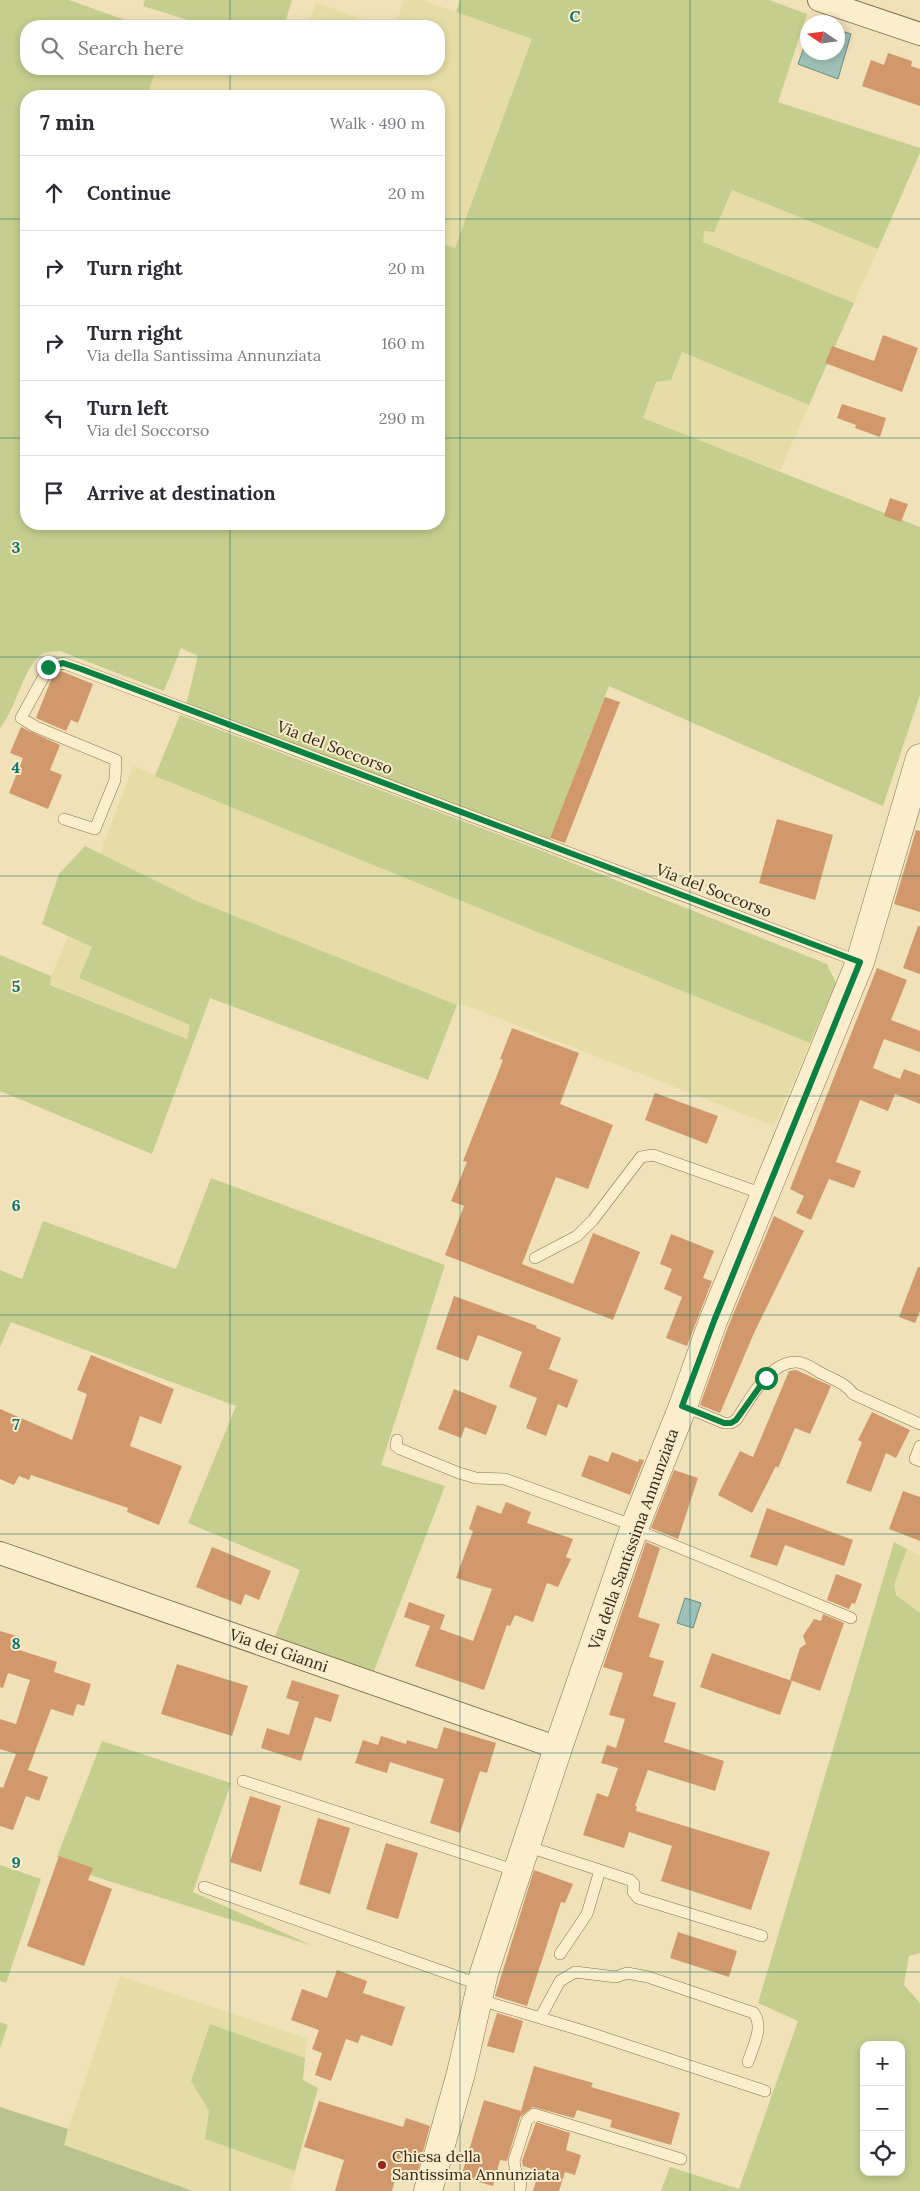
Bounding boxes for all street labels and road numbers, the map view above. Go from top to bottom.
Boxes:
street label: Via del Soccorso [273,715,396,778]
street label: Via del Soccorso [652,858,775,921]
street label: Via della Santissima Annunziata [583,1426,682,1653]
street label: Via dei Gianni [226,1623,331,1676]

